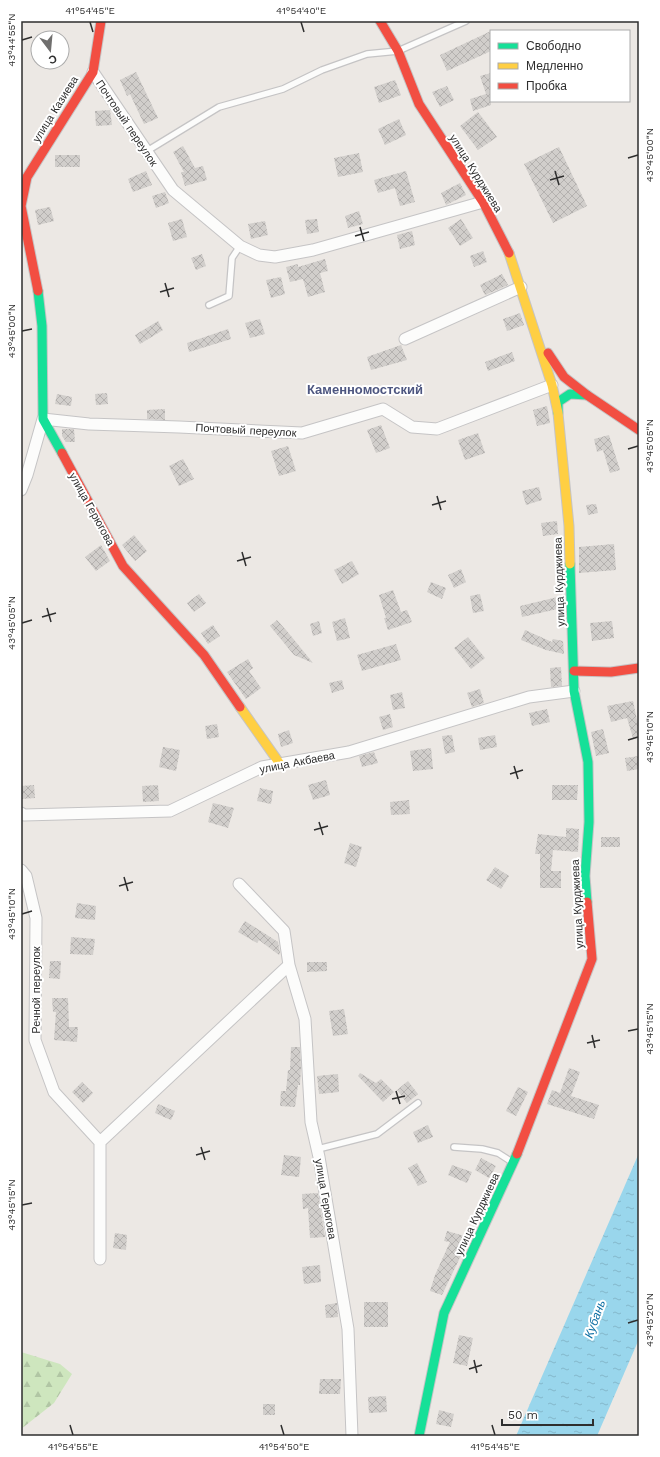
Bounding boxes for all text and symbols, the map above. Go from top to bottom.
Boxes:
text: 41°54'45"E [65,5,115,16]
text: 41°54'40"E [276,5,326,16]
text: 43°44'55"N [6,13,17,67]
north arrow [30,30,70,70]
legend [490,30,630,102]
text: Свободно [526,39,581,53]
text: С [47,52,58,66]
text: Медленно [526,59,583,73]
street label: улица Казиева [30,73,81,145]
street label: Почтовый переулок [93,78,160,169]
text: Пробка [526,79,567,93]
text: 43°45'00"N [644,128,655,182]
street label: улица Курджиева [446,132,505,215]
text: 43°45'00"N [6,304,17,358]
district label: Каменномостский [307,382,423,397]
text: 43°45'05"N [644,419,655,473]
street label: Почтовый переулок [195,421,297,440]
street label: улица Герюгова [66,470,117,549]
street label: улица Курджиева [551,536,568,627]
text: 43°45'05"N [6,596,17,650]
text: 43°45'10"N [644,711,655,763]
street label: улица Акбаева [258,749,337,776]
street label: улица Курджиева [569,858,586,949]
text: 43°45'10"N [6,888,17,940]
street label: Речной переулок [30,946,43,1034]
text: 43°45'15"N [644,1003,655,1055]
street label: улица Герюгова [312,1158,339,1241]
street label: улица Курджиева [453,1170,503,1258]
text: 43°45'15"N [6,1179,17,1231]
text: 43°45'20"N [644,1293,655,1347]
water label: Кубань [582,1298,608,1340]
scale bar [502,1401,593,1427]
text: 50 m [508,1408,538,1422]
text: 41°54'55"E [48,1441,98,1452]
text: 41°54'50"E [259,1441,309,1452]
text: 41°54'45"E [470,1441,520,1452]

